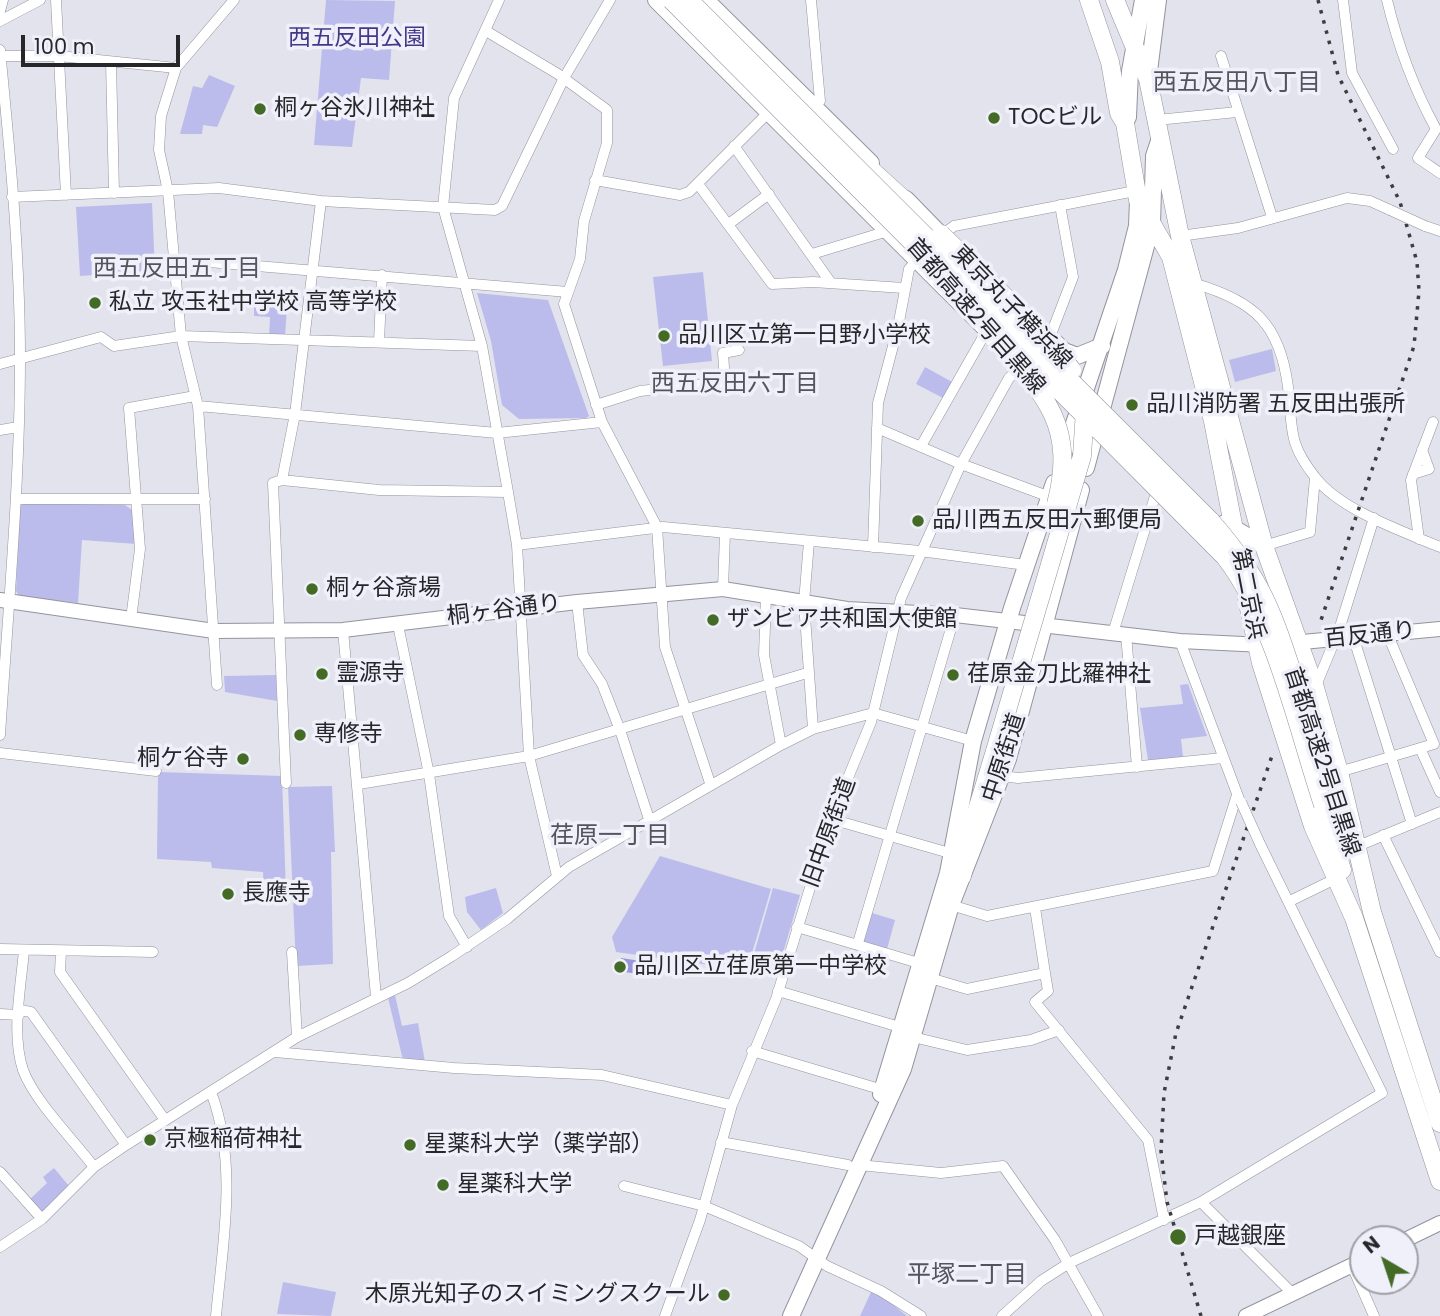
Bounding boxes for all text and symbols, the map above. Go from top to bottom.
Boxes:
scale bar [24,21,184,65]
park label: 西五反田公園 [288,25,426,53]
text: 100 m [34,32,94,61]
district label: 西五反田八丁目 [1153,70,1321,98]
place label: 桐ヶ谷氷川神社 [274,95,435,123]
marker: 桐ヶ谷氷川神社 [252,101,268,117]
place label: TOCビル [1008,104,1102,132]
marker: TOCビル [986,110,1002,126]
street label: 首都高速2号目黒線 [900,234,1050,400]
street label: 東京丸子横浜線 [945,241,1077,375]
district label: 西五反田五丁目 [93,256,261,284]
place label: 私立 攻玉社中学校 高等学校 [109,289,397,317]
marker: 私立 攻玉社中学校 高等学校 [87,295,103,311]
place label: 品川区立第一日野小学校 [678,322,931,350]
marker: 品川区立第一日野小学校 [656,328,672,344]
district label: 西五反田六丁目 [651,371,819,399]
place label: 品川消防署 五反田出張所 [1146,391,1405,419]
marker: 品川消防署 五反田出張所 [1124,397,1140,413]
place label: 品川西五反田六郵便局 [932,507,1162,535]
marker: 品川西五反田六郵便局 [910,513,926,529]
street label: 第二京浜 [1225,546,1269,642]
place label: 桐ヶ谷斎場 [326,575,441,603]
marker: 桐ヶ谷斎場 [304,581,320,597]
street label: 桐ヶ谷通り [445,590,563,632]
place label: ザンビア共和国大使館 [727,606,957,634]
marker: ザンビア共和国大使館 [705,612,721,628]
street label: 百反通り [1323,617,1417,655]
place label: 霊源寺 [336,660,405,688]
place label: 荏原金刀比羅神社 [967,661,1151,689]
street label: 首都高速2号目黒線 [1277,664,1365,860]
marker: 霊源寺 [314,666,330,682]
marker: 荏原金刀比羅神社 [945,667,961,683]
street label: 中原街道 [978,710,1032,806]
place label: 専修寺 [314,721,383,749]
marker: 専修寺 [292,727,308,743]
place label: 桐ケ谷寺 [137,745,229,773]
marker: 桐ケ谷寺 [235,751,251,767]
street label: 旧中原街道 [797,774,863,892]
district label: 荏原一丁目 [550,823,670,851]
place label: 長應寺 [242,880,311,908]
marker: 長應寺 [220,886,236,902]
place label: 品川区立荏原第一中学校 [634,953,887,981]
marker: 品川区立荏原第一中学校 [612,959,628,975]
place label: 京極稲荷神社 [164,1126,302,1154]
place label: 星薬科大学（薬学部） [424,1131,654,1159]
marker: 京極稲荷神社 [142,1132,158,1148]
marker: 星薬科大学（薬学部） [402,1137,418,1153]
place label: 星薬科大学 [457,1171,572,1199]
marker: 星薬科大学 [435,1177,451,1193]
place label: 戸越銀座 [1194,1223,1286,1251]
north arrow [1349,1225,1419,1295]
marker: 戸越銀座 [1168,1227,1188,1247]
text: N [1358,1230,1386,1260]
district label: 平塚二丁目 [907,1262,1027,1290]
place label: 木原光知子のスイミングスクール [365,1281,710,1309]
marker: 木原光知子のスイミングスクール [716,1287,732,1303]

